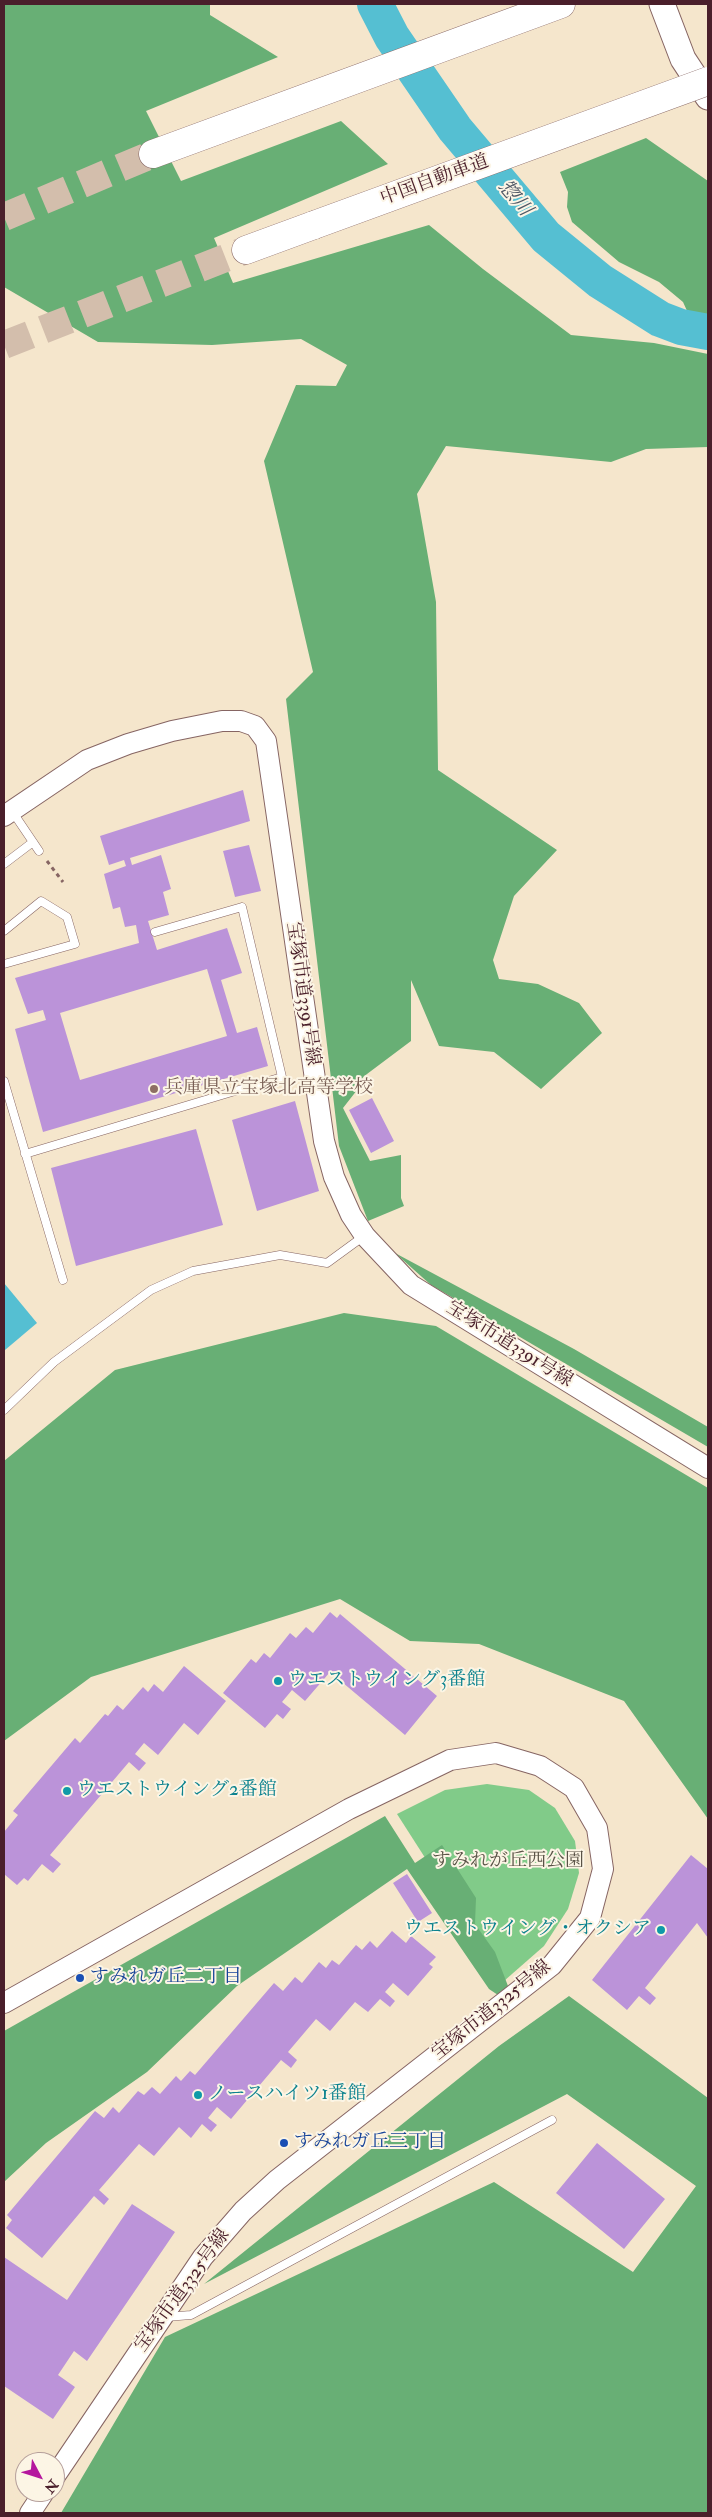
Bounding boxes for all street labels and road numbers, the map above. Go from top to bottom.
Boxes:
street label: 中国自動車道 [378,151,492,211]
street label: 宝塚市道3391号線 [281,921,323,1067]
street label: 宝塚市道3391号線 [441,1297,577,1393]
street label: 宝塚市道3325号線 [428,1956,556,2066]
street label: 宝塚市道3325号線 [131,2225,235,2357]

